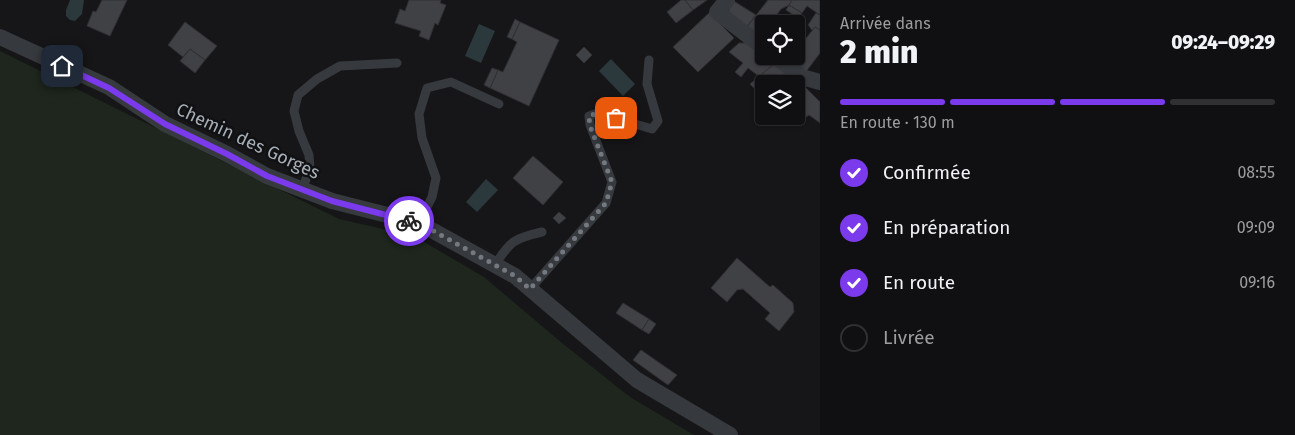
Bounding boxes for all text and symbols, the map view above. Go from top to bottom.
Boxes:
text: Arrivée dans [840,14,931,33]
map controls [755,15,805,125]
button: locate [755,15,805,65]
text: 09:24–09:29 [1171,31,1275,54]
text: 2 min [840,33,918,71]
pin [41,45,83,87]
icon: home [48,52,76,80]
button: layers [755,75,805,125]
pin [595,97,637,139]
street label: Chemin des Gorges [173,98,323,184]
icon: bag [602,104,630,132]
text: En route · 130 m [840,113,955,132]
icon: check [840,159,868,187]
text: Confirmée [883,161,971,184]
text: 08:55 [1237,163,1275,182]
courier [384,196,434,246]
icon: bike [395,207,423,235]
icon: check [840,214,868,242]
text: En préparation [883,216,1010,239]
text: 09:09 [1237,218,1275,237]
icon: check [840,269,868,297]
text: En route [883,271,955,294]
text: 09:16 [1239,273,1275,292]
text: Livrée [883,326,935,349]

